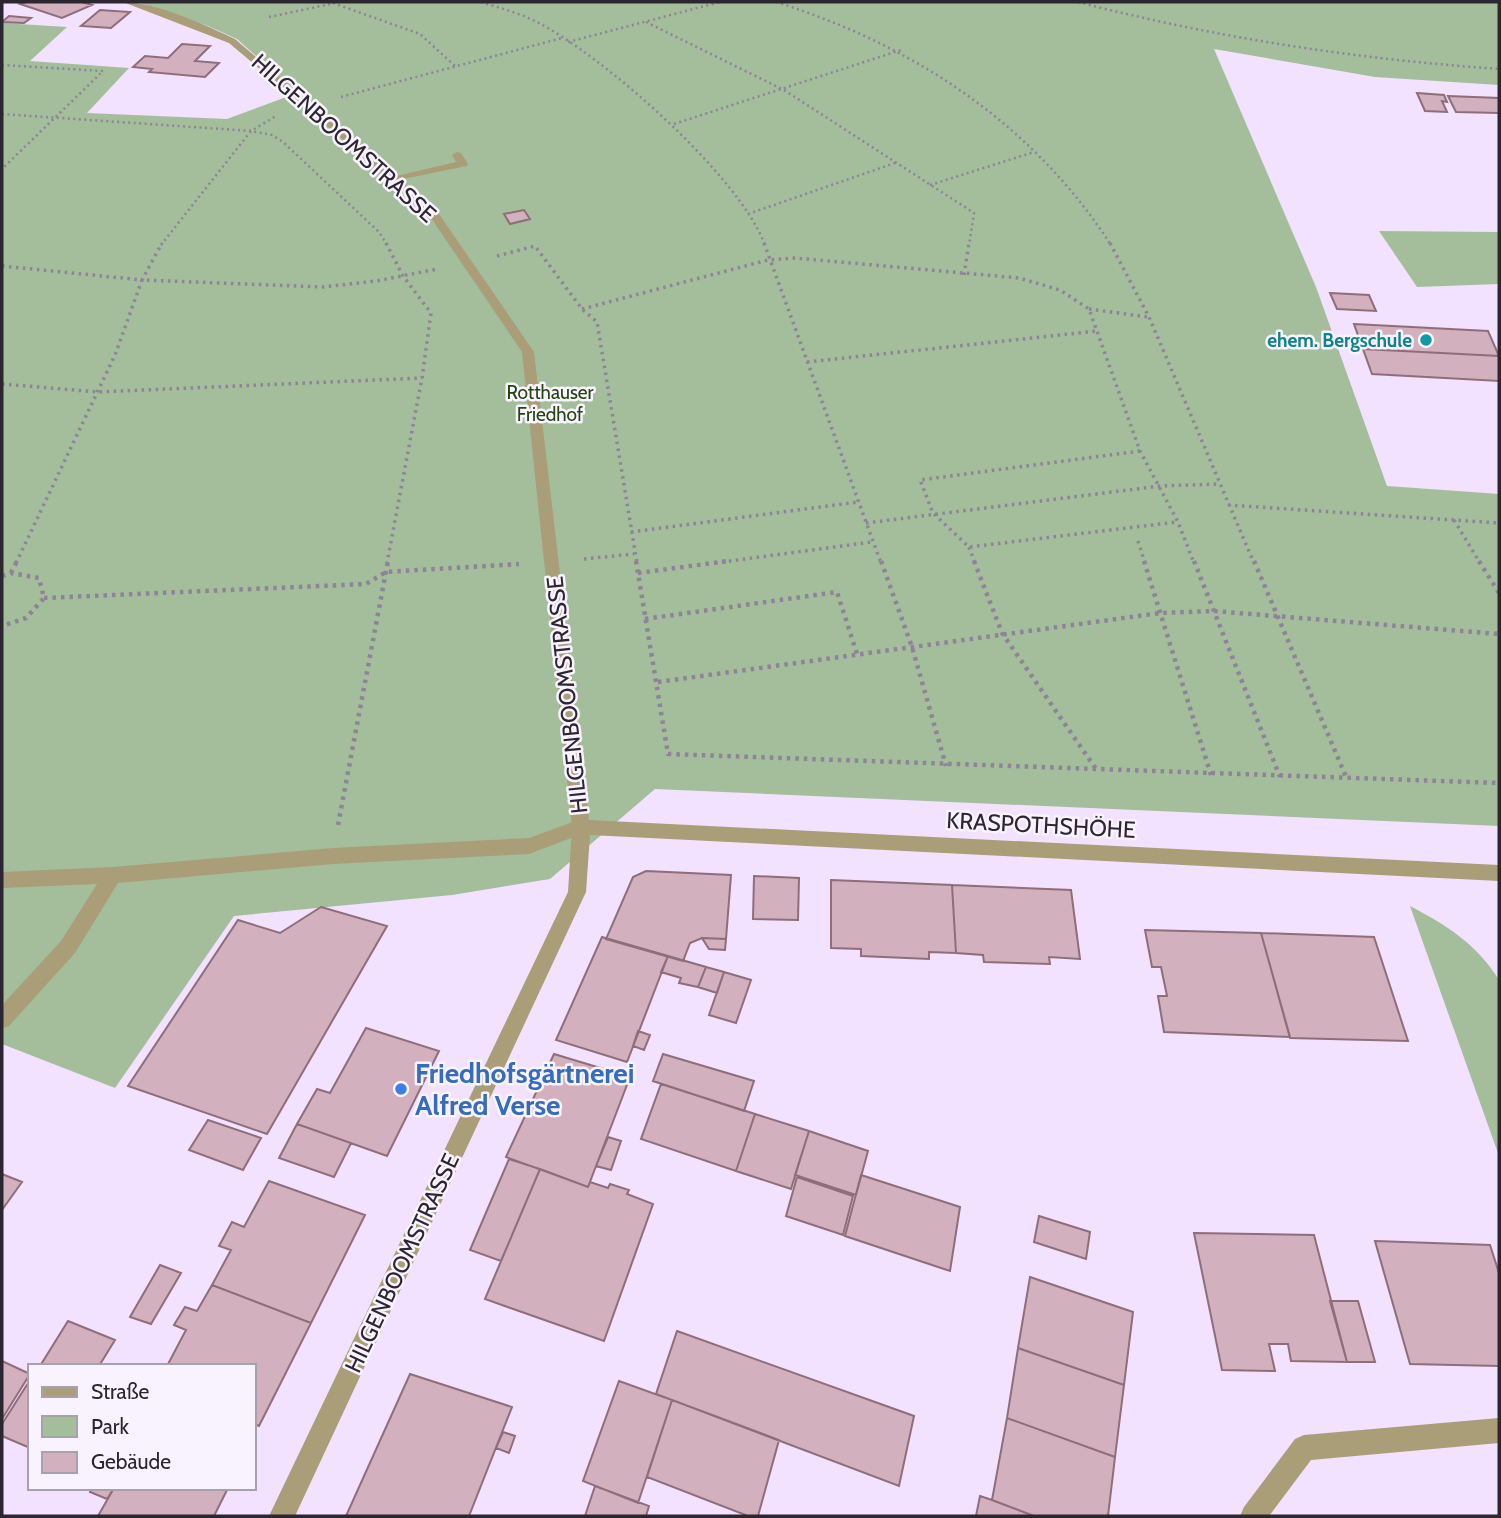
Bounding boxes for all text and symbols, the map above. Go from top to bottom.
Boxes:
street label: HILGENBOOMSTRASSE [246,48,442,228]
place label: ehem. Bergschule [1267,329,1412,352]
marker: ehem. Bergschule [1418,332,1434,348]
park label: Rotthauser Friedhof [506,381,594,426]
street label: HILGENBOOMSTRASSE [541,575,593,815]
street label: KRASPOTHSHÖHE [946,806,1136,844]
place label: Friedhofsgärtnerei Alfred Verse [415,1056,635,1122]
marker: Friedhofsgärtnerei Alfred Verse [393,1081,409,1097]
street label: HILGENBOOMSTRASSE [339,1149,465,1377]
legend [28,1364,256,1490]
text: Straße [91,1379,150,1404]
text: Park [91,1414,129,1439]
text: Gebäude [91,1449,171,1474]

